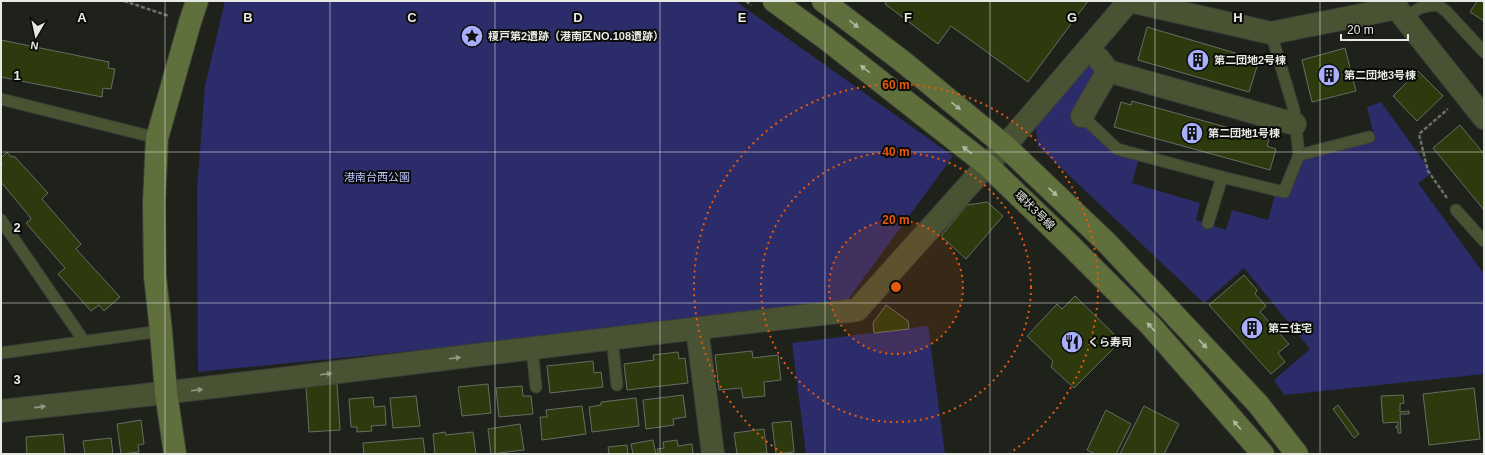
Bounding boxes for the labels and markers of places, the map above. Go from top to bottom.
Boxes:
place icon: 榎戸第2遺跡（港南区NO.108遺跡） [459,23,485,49]
place label: 榎戸第2遺跡（港南区NO.108遺跡） [488,30,664,42]
building icon: 第二団地2号棟 [1185,47,1211,73]
place label: 第二団地2号棟 [1214,54,1286,66]
building icon: 第二団地3号棟 [1316,62,1342,88]
place label: 第二団地3号棟 [1344,69,1416,81]
building icon: 第二団地1号棟 [1179,120,1205,146]
place label: 第二団地1号棟 [1208,127,1280,139]
centre of rings [889,280,903,294]
building icon: 第三住宅 [1239,315,1265,341]
place label: 第三住宅 [1268,322,1312,334]
restaurant icon: くら寿司 [1059,329,1085,355]
place label: くら寿司 [1088,336,1132,348]

